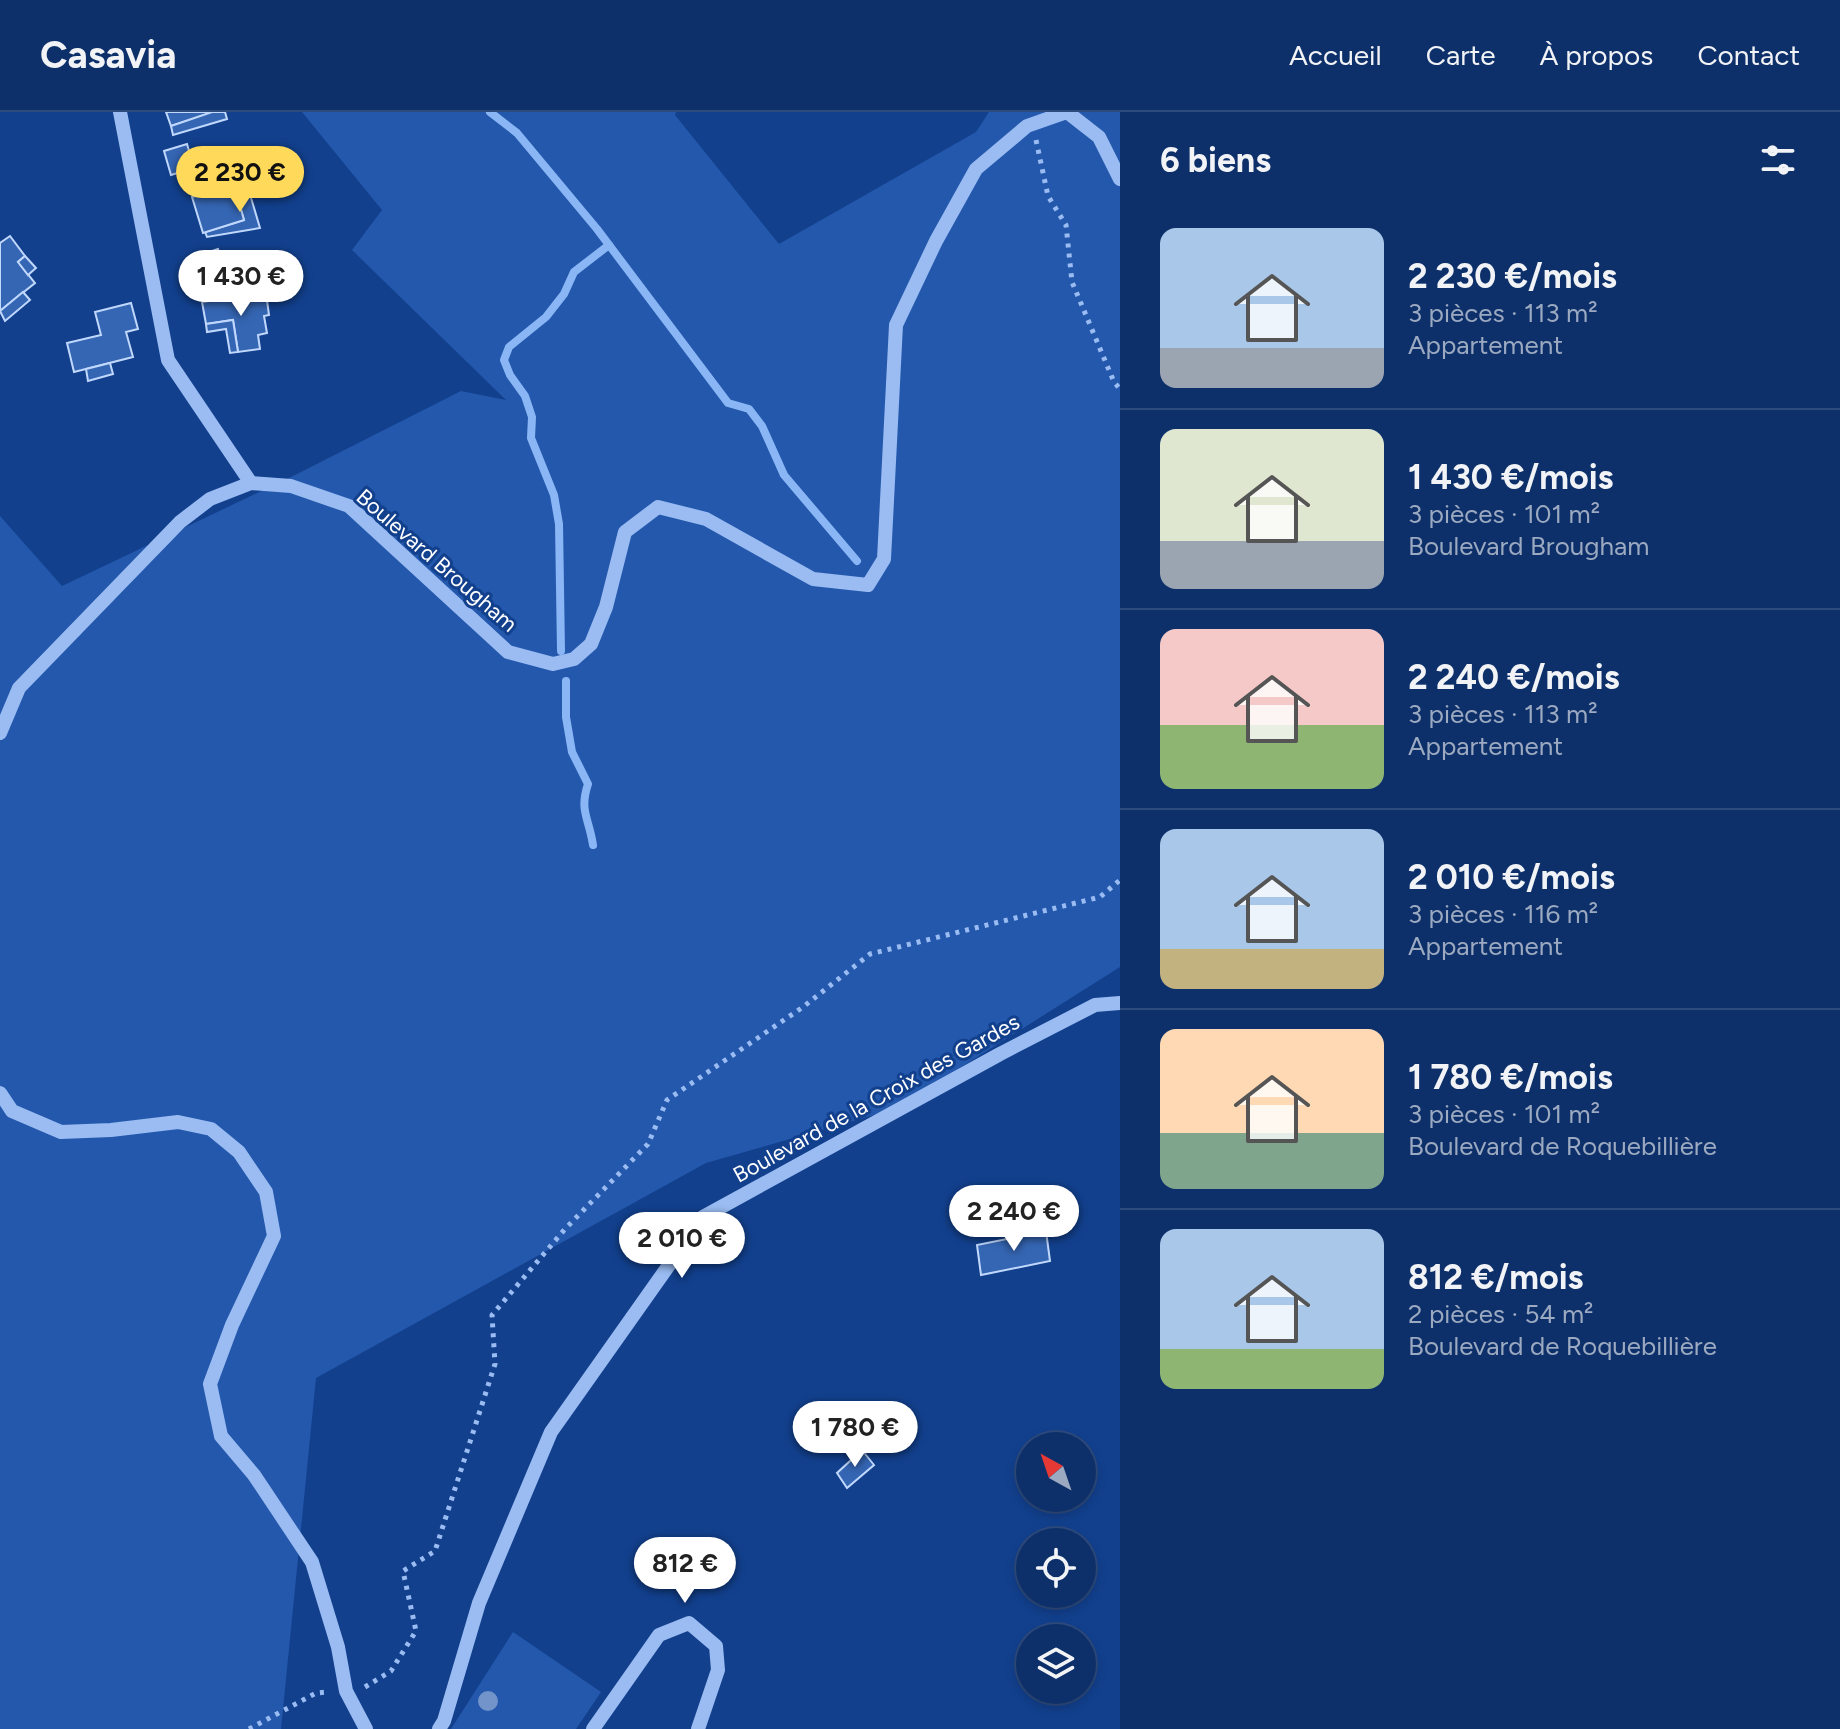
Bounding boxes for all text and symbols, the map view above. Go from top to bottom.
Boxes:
text: Casavia [40,32,177,78]
text: Accueil [1289,38,1382,72]
text: Carte [1426,38,1495,72]
text: À propos [1539,38,1653,72]
text: Contact [1697,38,1800,72]
icon: filters [1756,138,1800,182]
text: 6 biens [1160,140,1271,181]
pin: 2 230 € [166,146,314,214]
text: 2 230 € [194,156,286,188]
pin: 1 430 € [167,250,315,318]
text: 2 230 €/mois [1408,256,1617,297]
text: 1 430 € [196,260,286,292]
icon: home [1224,260,1320,356]
text: 3 pièces · 113 m² [1408,297,1598,329]
text: Appartement [1408,329,1563,361]
text: 1 430 €/mois [1408,457,1613,498]
icon: home [1224,461,1320,557]
street label: Boulevard Brougham [351,483,523,638]
text: 3 pièces · 101 m² [1408,498,1600,530]
text: Boulevard Brougham [1408,530,1649,562]
text: 2 240 €/mois [1408,657,1620,698]
icon: home [1224,661,1320,757]
text: 3 pièces · 113 m² [1408,698,1598,730]
text: Appartement [1408,730,1563,762]
text: 2 010 €/mois [1408,857,1615,898]
icon: home [1224,861,1320,957]
text: 3 pièces · 116 m² [1408,898,1598,930]
text: Appartement [1408,930,1563,962]
street label: Boulevard de la Croix des Gardes [728,1008,1024,1189]
text: 1 780 €/mois [1408,1057,1613,1098]
icon: home [1224,1061,1320,1157]
text: 3 pièces · 101 m² [1408,1098,1600,1130]
text: Boulevard de Roquebillière [1408,1130,1717,1162]
pin: 2 240 € [940,1185,1088,1253]
text: 2 240 € [967,1195,1061,1227]
pin: 2 010 € [608,1212,756,1280]
text: 2 010 € [637,1222,727,1254]
text: 812 €/mois [1408,1257,1583,1298]
icon: home [1224,1261,1320,1357]
text: 2 pièces · 54 m² [1408,1298,1593,1330]
text: Boulevard de Roquebillière [1408,1330,1717,1362]
pin: 1 780 € [781,1401,929,1469]
text: 1 780 € [811,1411,899,1443]
north arrow [1016,1432,1096,1512]
map controls [1016,1432,1096,1704]
button: locate [1016,1528,1096,1608]
pin: 812 € [629,1537,741,1605]
text: 812 € [652,1547,718,1579]
button: layers [1016,1624,1096,1704]

